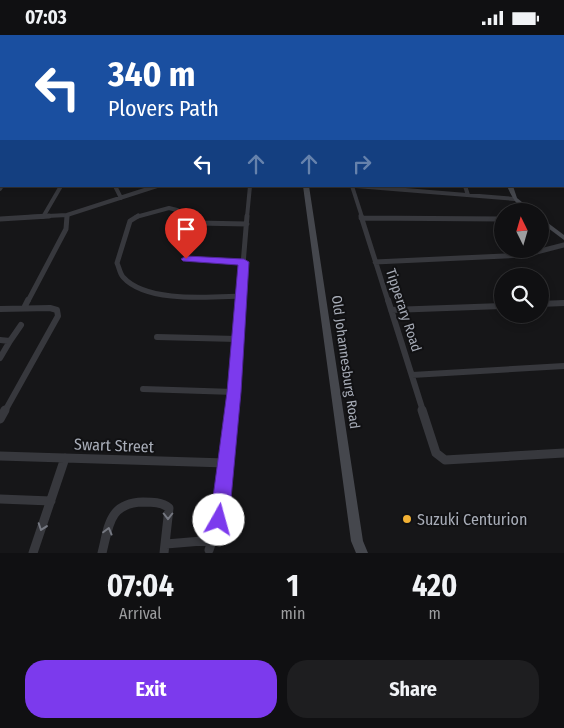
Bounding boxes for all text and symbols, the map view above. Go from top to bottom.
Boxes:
text: 07:03 [25,6,67,29]
text: 340 m [108,53,196,95]
icon: left [25,55,90,120]
text: Plovers Path [108,95,219,122]
icon: left [189,150,217,178]
icon: ahead [242,150,270,178]
icon: ahead [295,150,323,178]
icon: right [348,150,376,178]
north arrow [494,203,549,257]
map controls [494,203,549,323]
pin [165,208,207,259]
icon: arrive [172,215,200,243]
street label: Tipperary Road [382,266,425,354]
button: search [494,268,549,323]
street label: Old Johannesburg Road [328,294,363,430]
street label: Swart Street [74,435,155,456]
position arrow [192,493,244,545]
place label: Suzuki Centurion [417,510,527,529]
one-way arrow [163,512,173,520]
marker: Suzuki Centurion [401,513,413,525]
one-way arrow [38,522,48,531]
one-way arrow [102,526,113,535]
text: 07:04 [107,568,174,604]
text: 1 [287,568,299,604]
text: 420 [412,568,457,604]
text: Arrival [119,604,161,623]
text: min [281,604,305,623]
text: m [428,604,441,623]
button: Exit [25,660,277,718]
button: Share [287,660,539,718]

